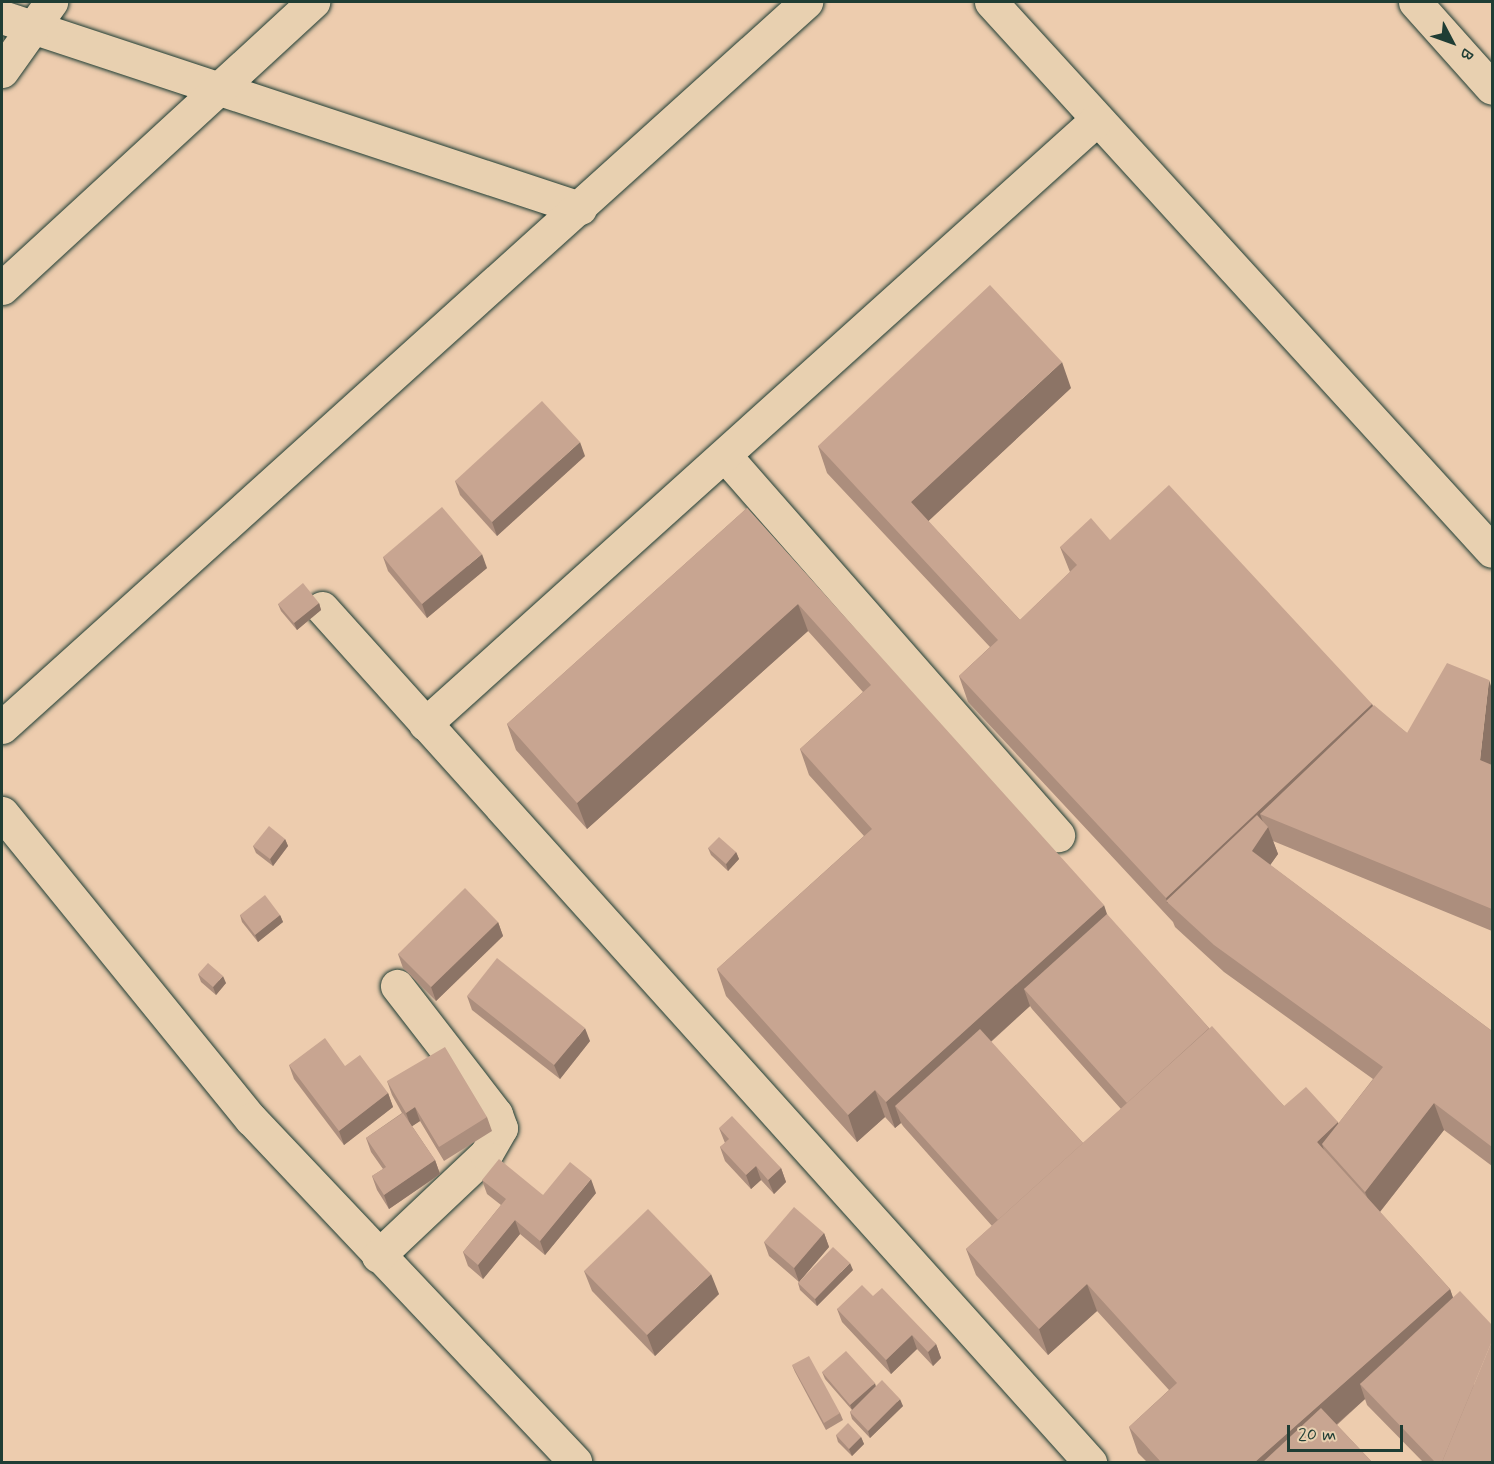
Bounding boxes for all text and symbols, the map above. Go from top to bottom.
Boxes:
north arrow [1422,12,1482,72]
text: B [1455,43,1477,65]
scale bar [1290,1413,1406,1451]
text: 20 m [1298,1423,1336,1447]

